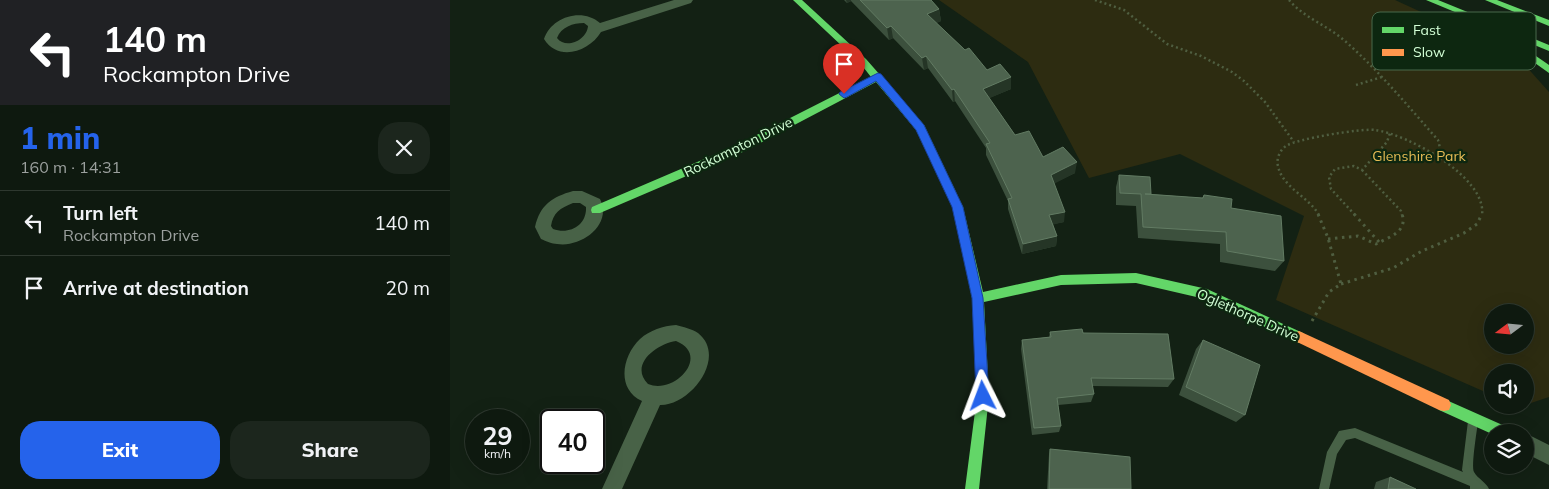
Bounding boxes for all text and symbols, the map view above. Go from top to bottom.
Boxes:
legend [1372,12,1536,70]
text: 140 m [103,17,207,61]
icon: left [20,20,85,85]
text: Fast [1413,21,1441,39]
pin [823,43,865,94]
text: Slow [1413,43,1445,61]
icon: arrive [830,50,858,78]
text: Rockampton Drive [103,60,290,88]
street label: Rockampton Drive [681,113,795,181]
text: 1 min [20,119,100,157]
button: close [378,122,430,174]
park label: Glenshire Park [1372,147,1467,165]
text: 160 m · 14:31 [20,157,121,177]
text: Turn left [63,201,138,225]
icon: left [20,209,48,237]
text: 140 m [374,211,430,235]
text: Rockampton Drive [63,225,199,245]
icon: arrive [20,274,48,302]
text: Arrive at destination [63,276,249,300]
text: 20 m [386,276,430,300]
street label: Oglethorpe Drive [1194,284,1302,346]
north arrow [1484,304,1534,354]
map controls [1484,304,1534,474]
button: sound [1484,364,1534,414]
position arrow [956,369,1008,421]
speed limit sign: 40 [540,409,605,474]
text: 29 [482,420,513,451]
button: Exit [20,421,220,479]
button: Share [230,421,430,479]
button: layers [1484,424,1534,474]
text: km/h [484,446,511,461]

